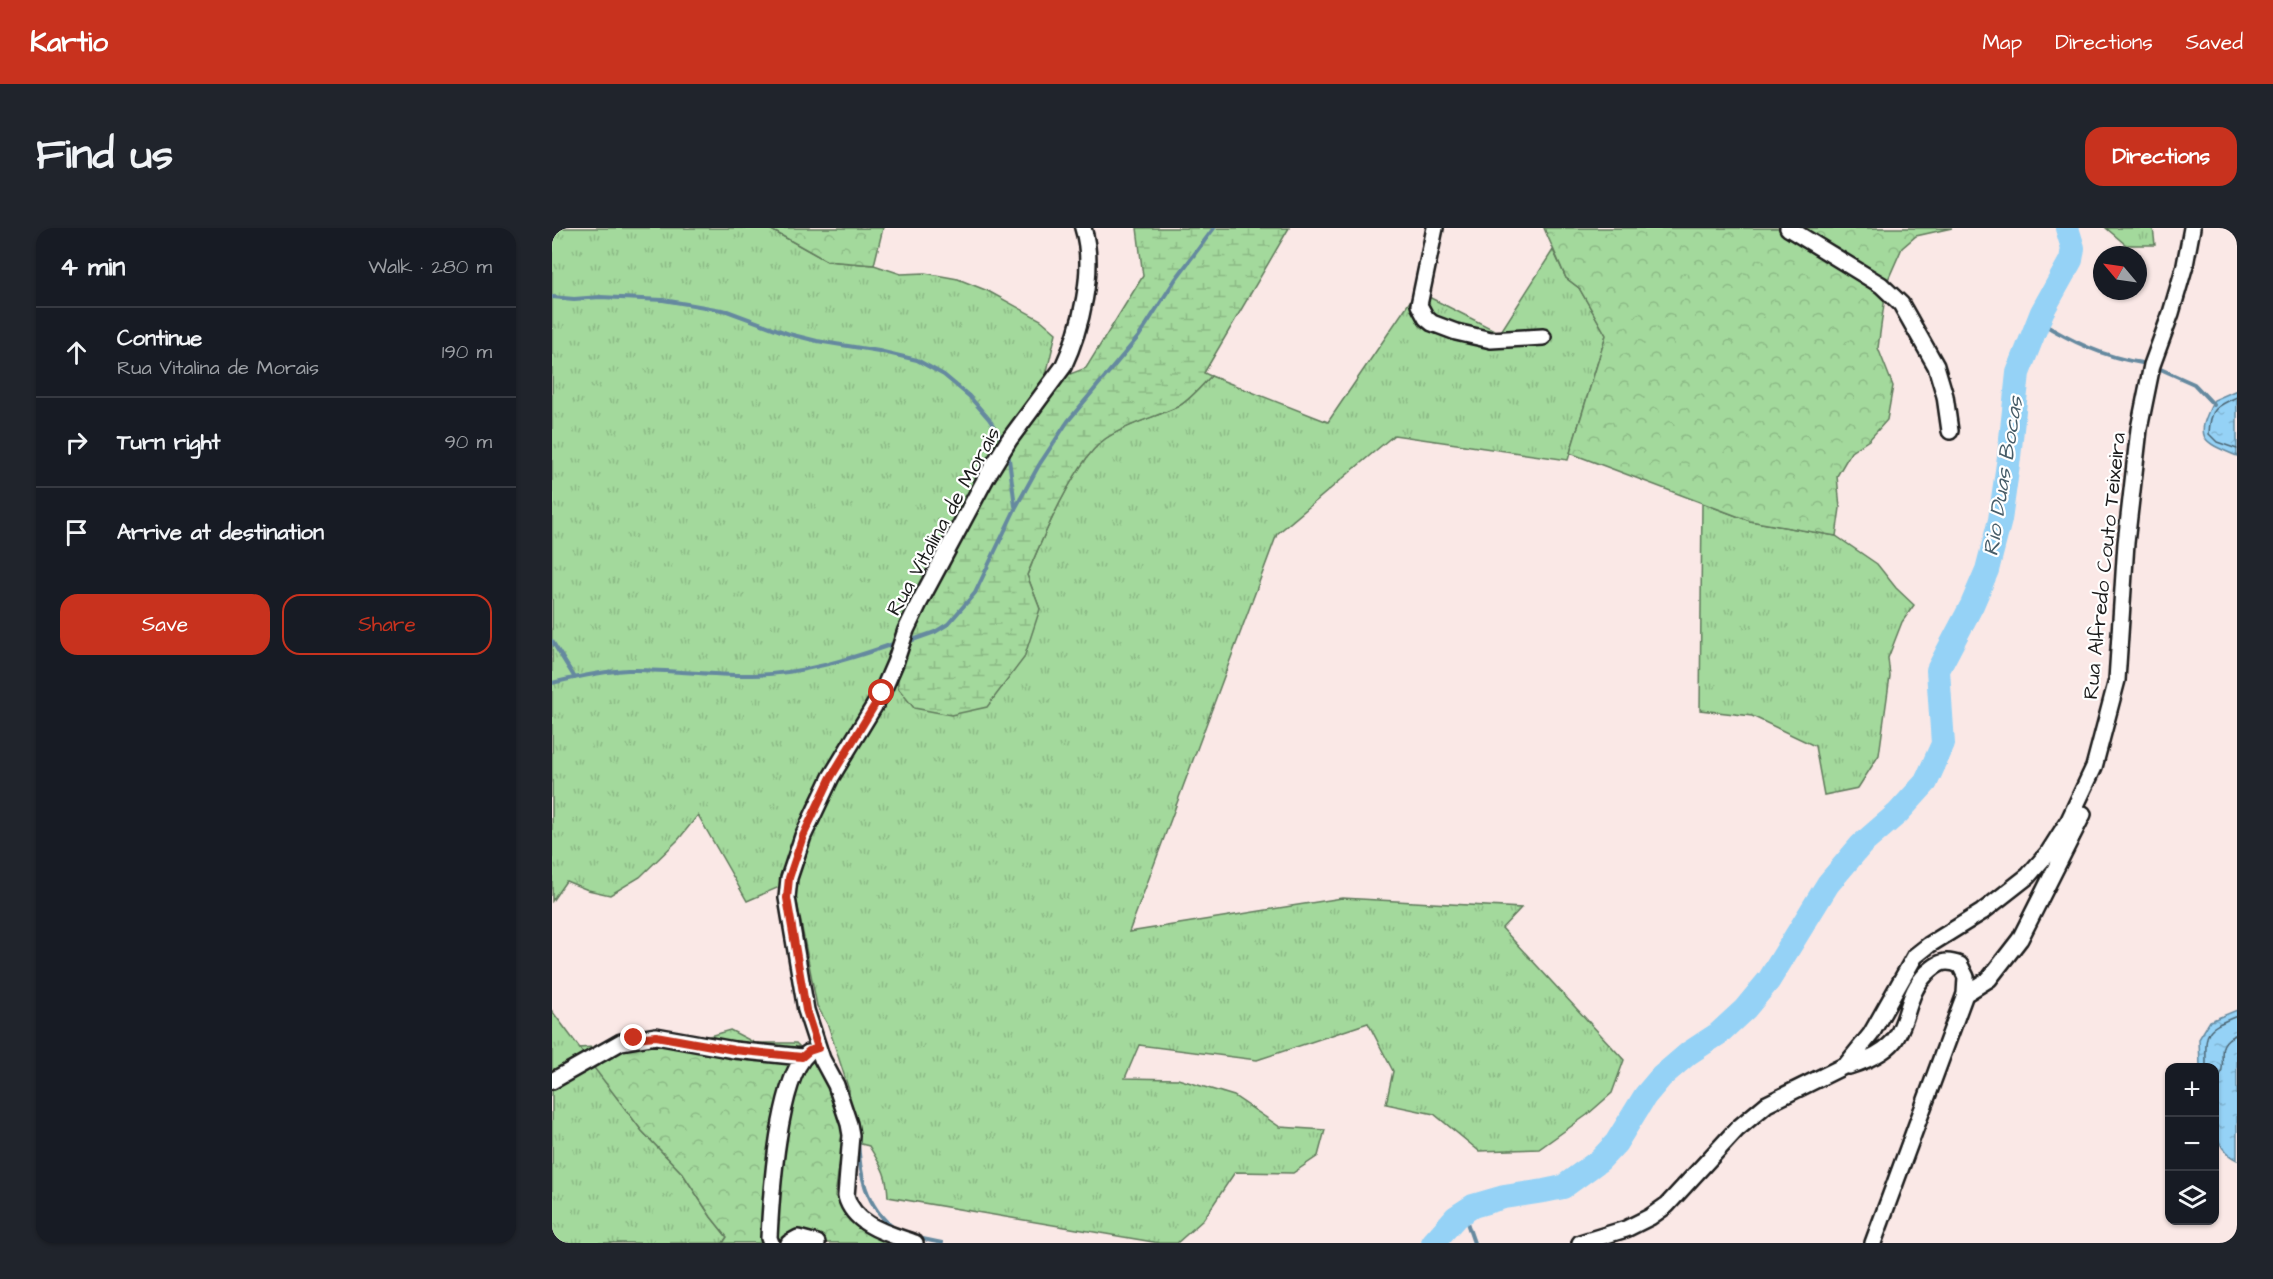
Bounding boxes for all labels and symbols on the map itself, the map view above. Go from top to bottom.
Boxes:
north arrow [2093,246,2147,300]
water label: Rio Duas Bocas [1976,393,2032,558]
street label: Rua Vitalina de Morais [879,421,1008,621]
street label: Rua Alfredo Couto Teixeira [2076,431,2133,701]
route start [868,679,894,705]
route end [620,1024,646,1050]

